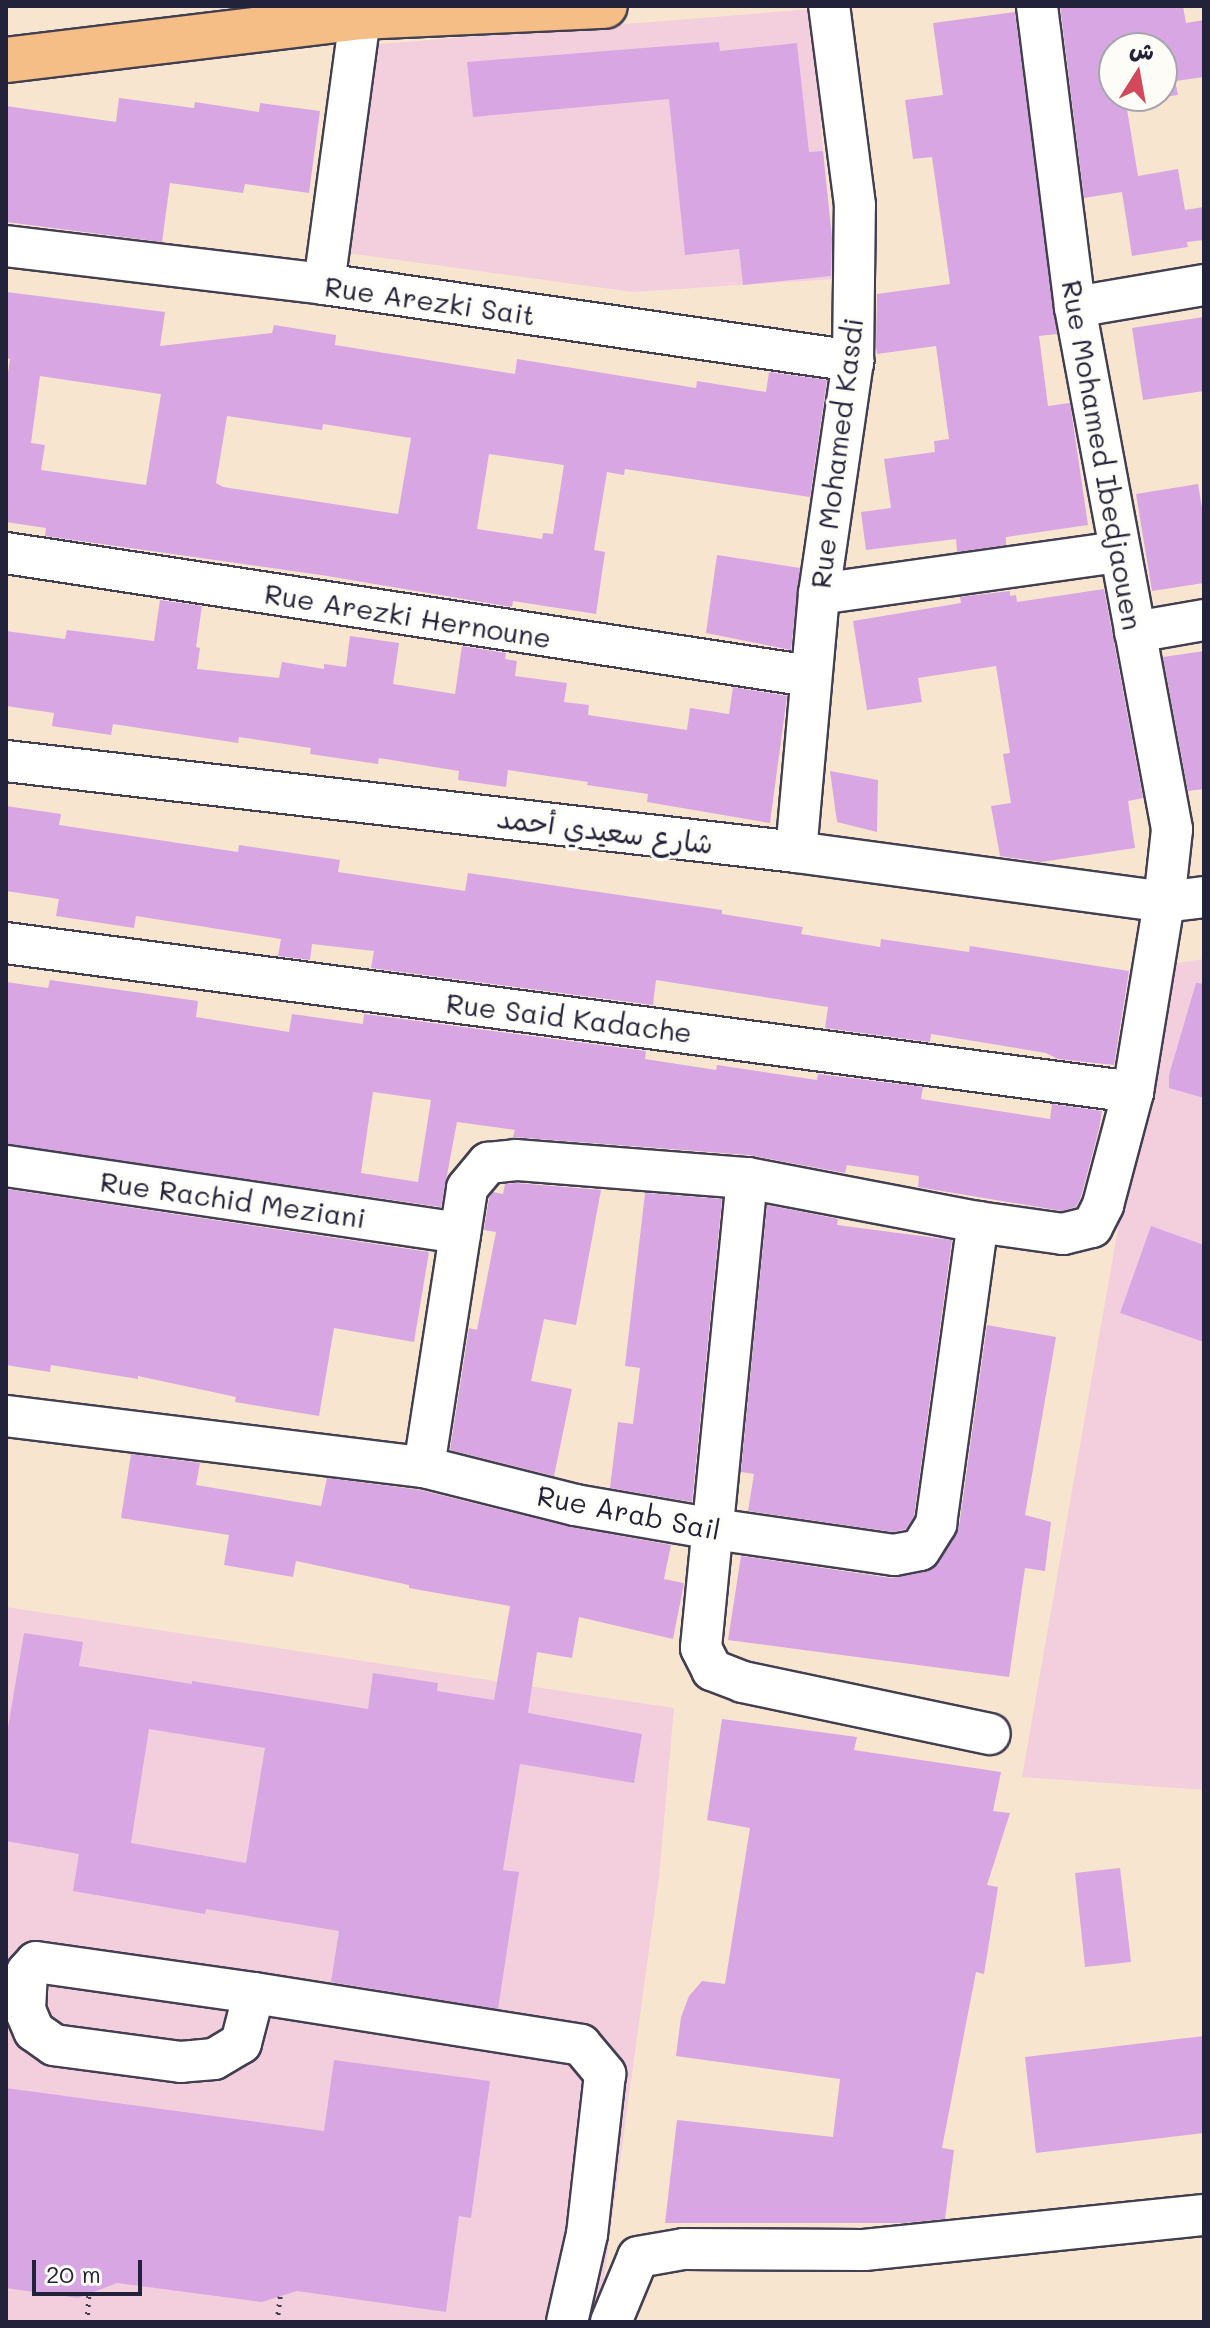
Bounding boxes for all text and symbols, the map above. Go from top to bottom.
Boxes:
north arrow [1098,32,1178,112]
text: ش [1128,33,1157,66]
street label: Rue Arezki Sait [323,269,537,331]
street label: Rue Mohamed Ibedjaouen [1056,277,1150,633]
street label: Rue Mohamed Kasdi [803,316,869,590]
street label: Rue Arezki Hernoune [262,576,554,654]
street label: شارع سعيدي أحمد [495,800,715,860]
street label: Rue Said Kadache [444,985,694,1049]
street label: Rue Rachid Meziani [98,1164,368,1234]
street label: Rue Arab Sail [534,1478,724,1546]
scale bar [36,2244,146,2294]
text: 20 m [46,2258,101,2289]

